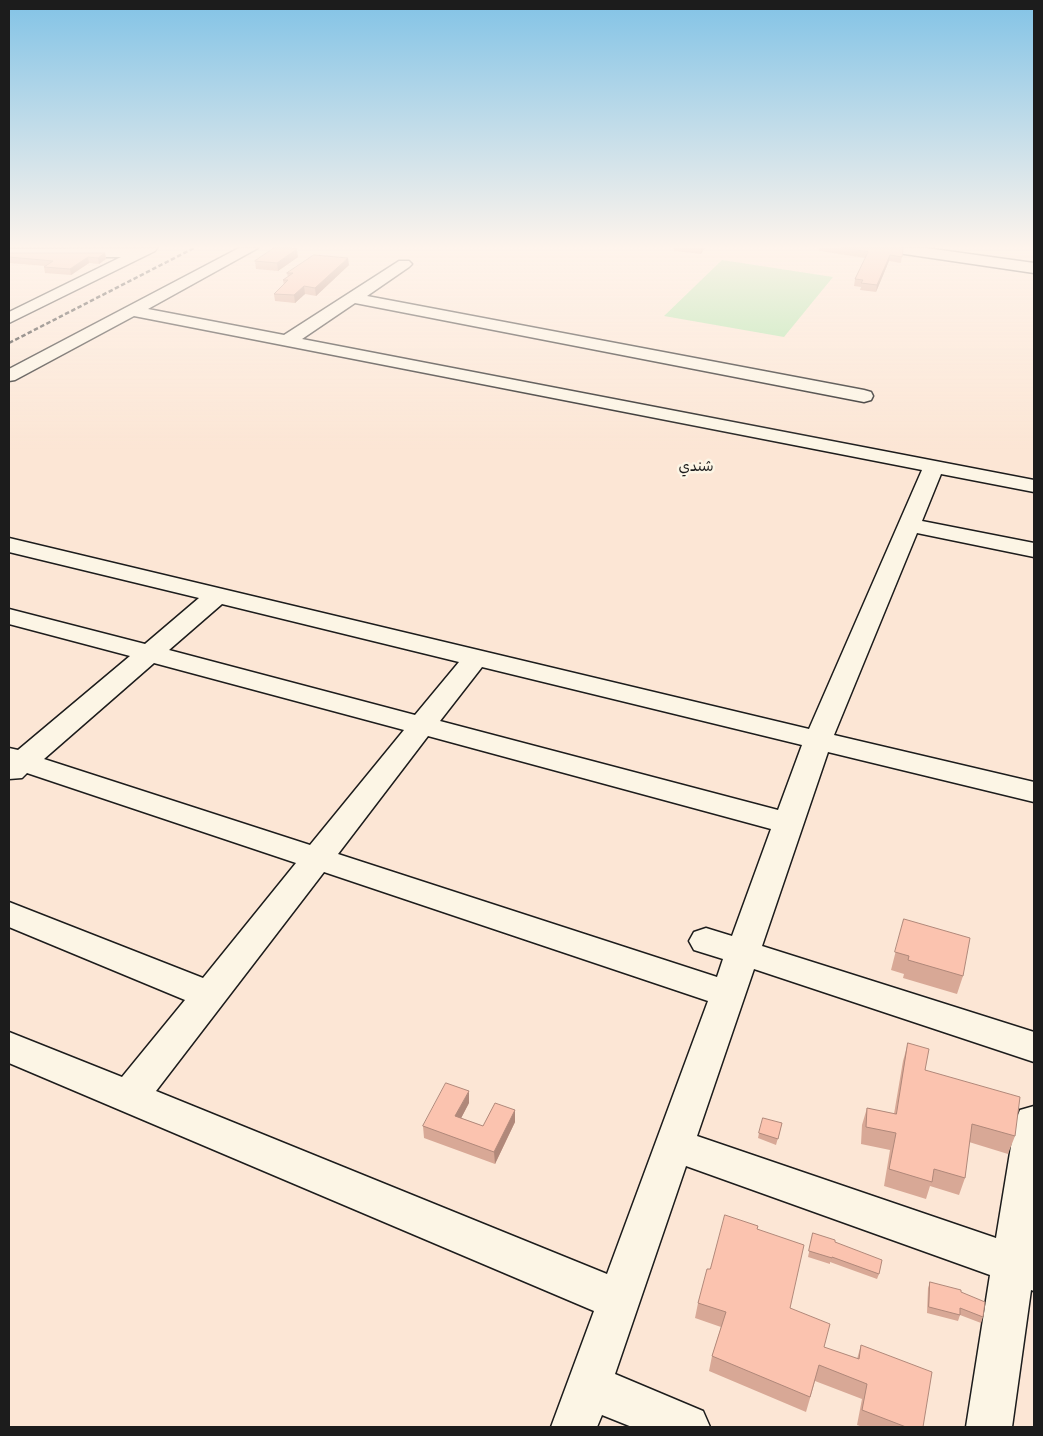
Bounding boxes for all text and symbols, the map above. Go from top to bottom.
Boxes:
district label: شندي [678,457,714,475]

